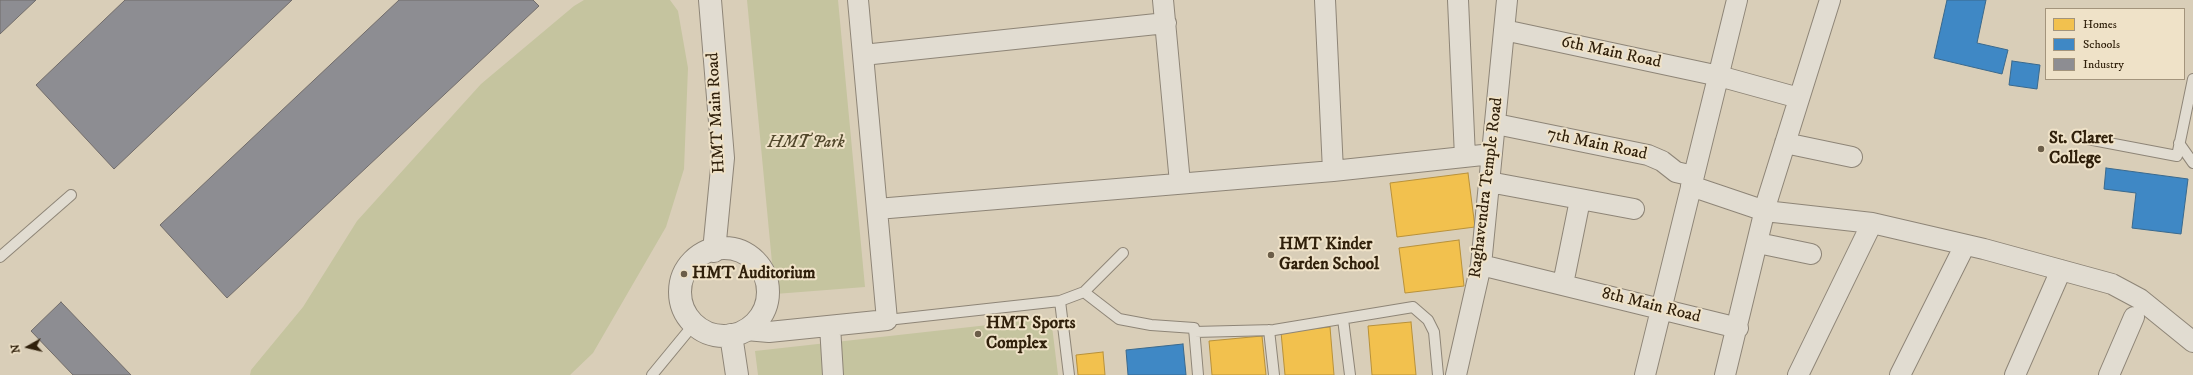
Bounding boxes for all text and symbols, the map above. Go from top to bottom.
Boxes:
legend [2045,8,2185,80]
text: Homes [2083,17,2117,32]
street label: 6th Main Road [1559,32,1663,74]
text: Schools [2083,37,2120,52]
street label: HMT Main Road [704,52,730,174]
text: Industry [2083,57,2124,72]
street label: Raghavendra Temple Road [1466,96,1508,280]
street label: 7th Main Road [1545,124,1649,166]
place label: St. Claret College [2049,129,2113,169]
park label: HMT Park [767,133,845,153]
marker: St. Claret College [2036,144,2046,154]
place label: HMT Kinder Garden School [1279,235,1379,275]
marker: HMT Kinder Garden School [1266,250,1276,260]
place label: HMT Auditorium [692,264,815,284]
marker: HMT Auditorium [679,269,689,279]
street label: 8th Main Road [1599,284,1703,328]
place label: HMT Sports Complex [986,314,1075,354]
north arrow [8,327,48,367]
marker: HMT Sports Complex [973,329,983,339]
text: N [9,343,24,354]

